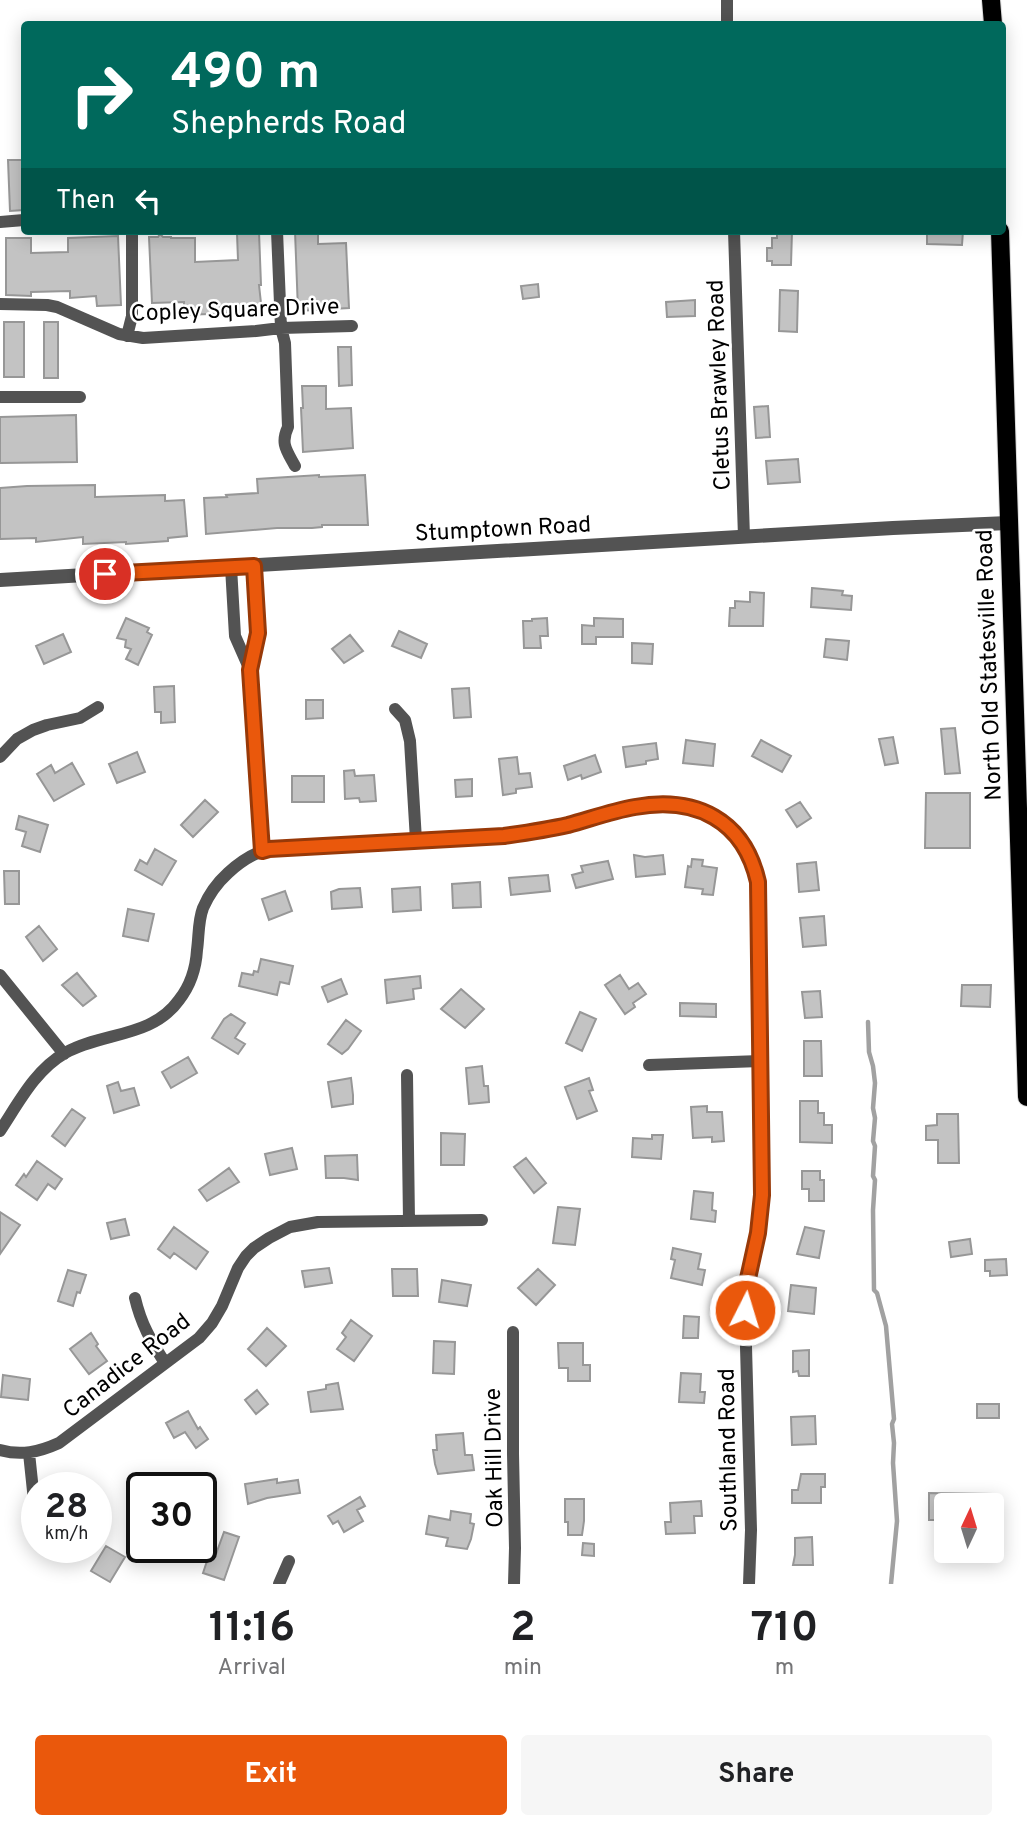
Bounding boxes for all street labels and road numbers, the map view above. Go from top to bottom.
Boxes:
street label: Cletus Brawley Road [702,279,739,491]
street label: Copley Square Drive [130,293,340,330]
street label: Stumptown Road [414,511,592,550]
street label: North Old Statesville Road [971,529,1010,801]
street label: Canadice Road [58,1308,197,1426]
street label: Southland Road [714,1368,745,1532]
street label: Oak Hill Drive [480,1388,511,1528]

